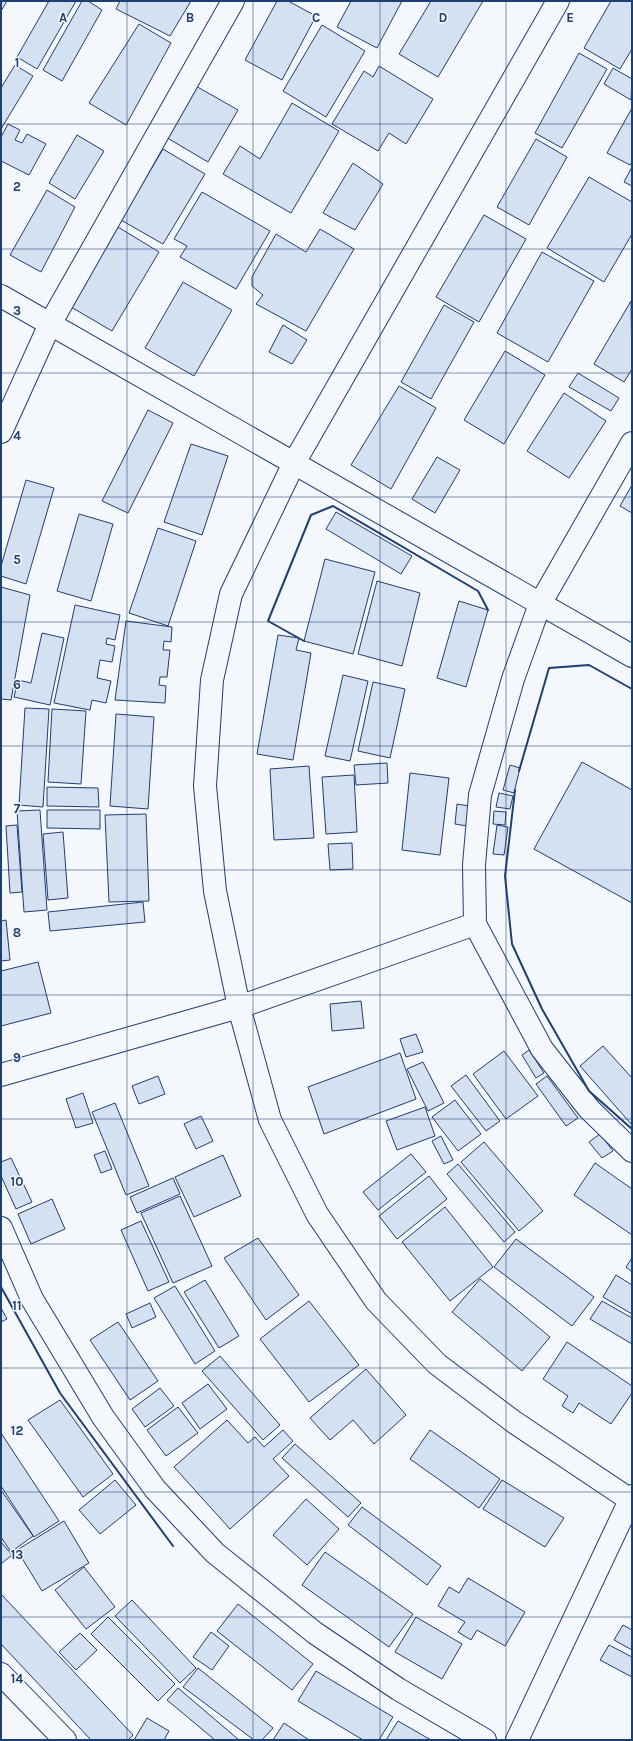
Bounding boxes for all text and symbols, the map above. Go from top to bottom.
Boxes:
text: A [59,10,67,25]
text: B [186,10,194,25]
text: C [312,10,320,25]
text: D [439,10,448,25]
text: E [566,10,574,25]
text: 1 [15,55,19,70]
text: 2 [13,179,21,194]
text: 3 [13,303,21,318]
text: 4 [13,428,21,443]
text: 5 [13,552,21,567]
text: 6 [13,677,21,692]
text: 7 [14,801,21,816]
text: 8 [13,925,21,940]
text: 9 [13,1050,21,1065]
text: 10 [11,1174,23,1189]
text: 11 [12,1298,22,1313]
text: 12 [11,1423,23,1438]
text: 13 [11,1547,23,1562]
text: 14 [11,1671,23,1686]

